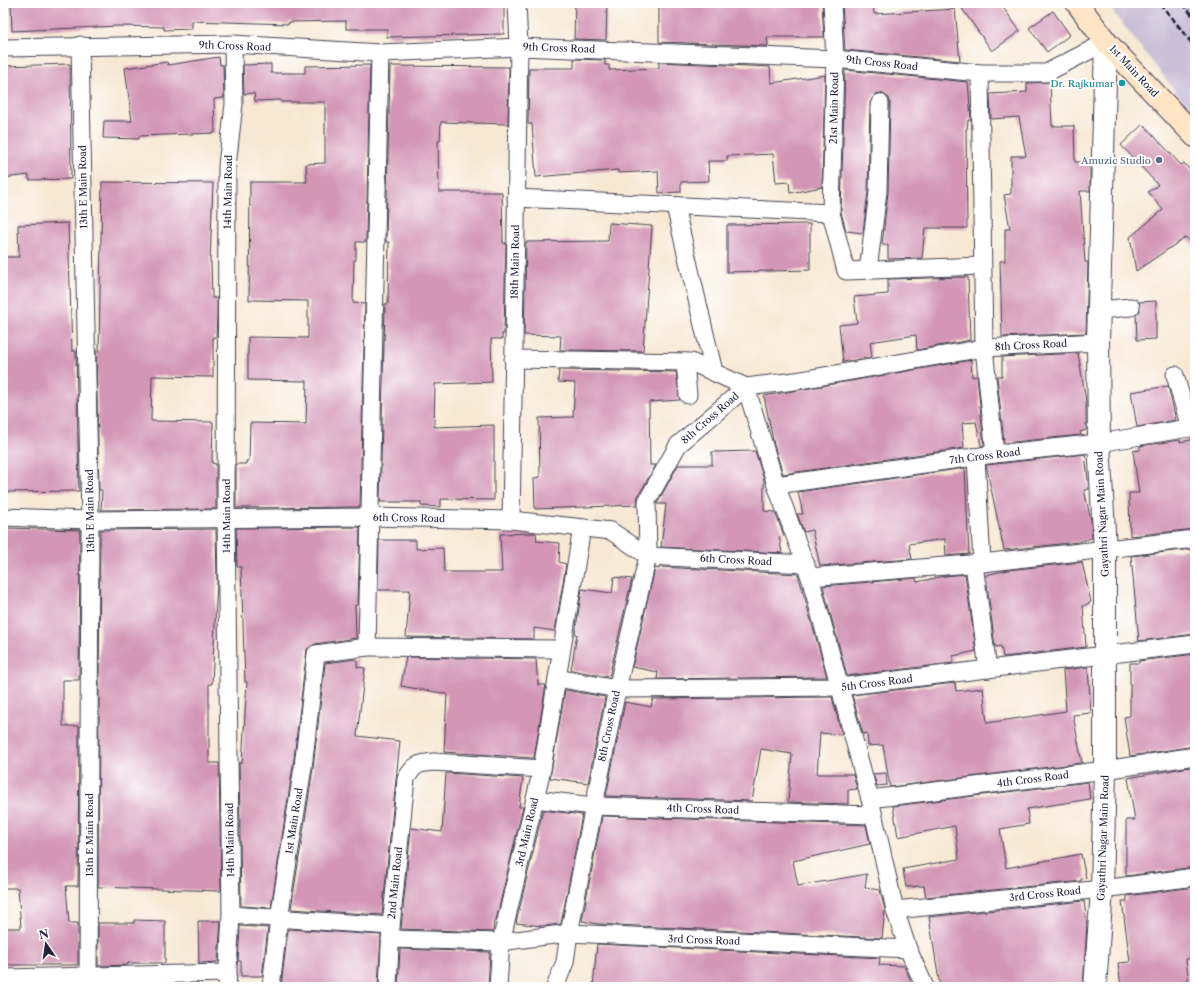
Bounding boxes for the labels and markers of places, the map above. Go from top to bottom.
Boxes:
place label: Dr. Rajkumar [1050,77,1115,90]
marker: Dr. Rajkumar [1117,78,1127,88]
place label: Amuzic Studio [1080,154,1151,167]
marker: Amuzic Studio [1154,155,1164,165]

